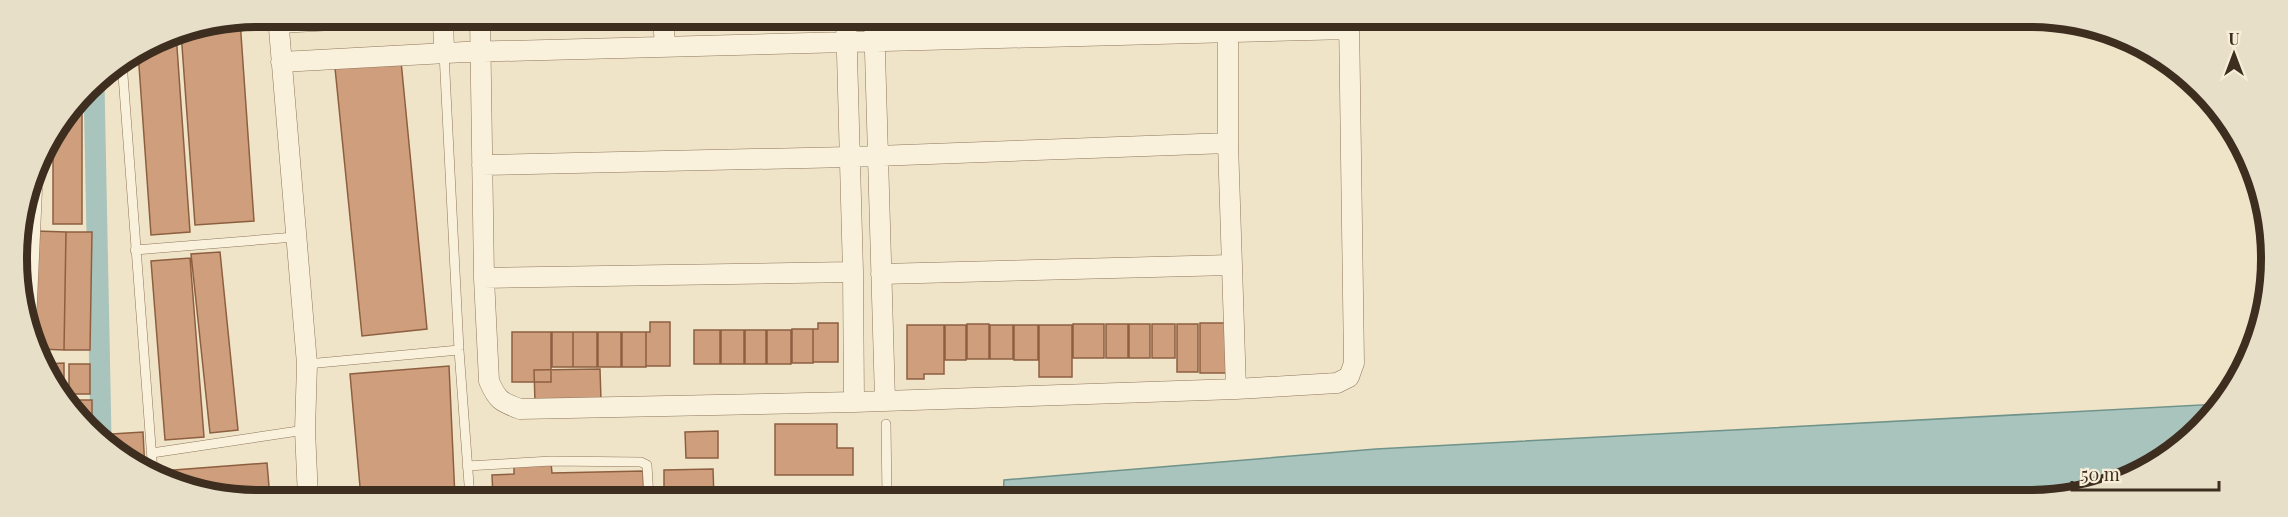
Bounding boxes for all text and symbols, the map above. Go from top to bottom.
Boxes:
north arrow [2204,24,2264,84]
text: U [2228,28,2240,49]
scale bar [2072,454,2219,492]
text: 50 m [2081,462,2120,486]

